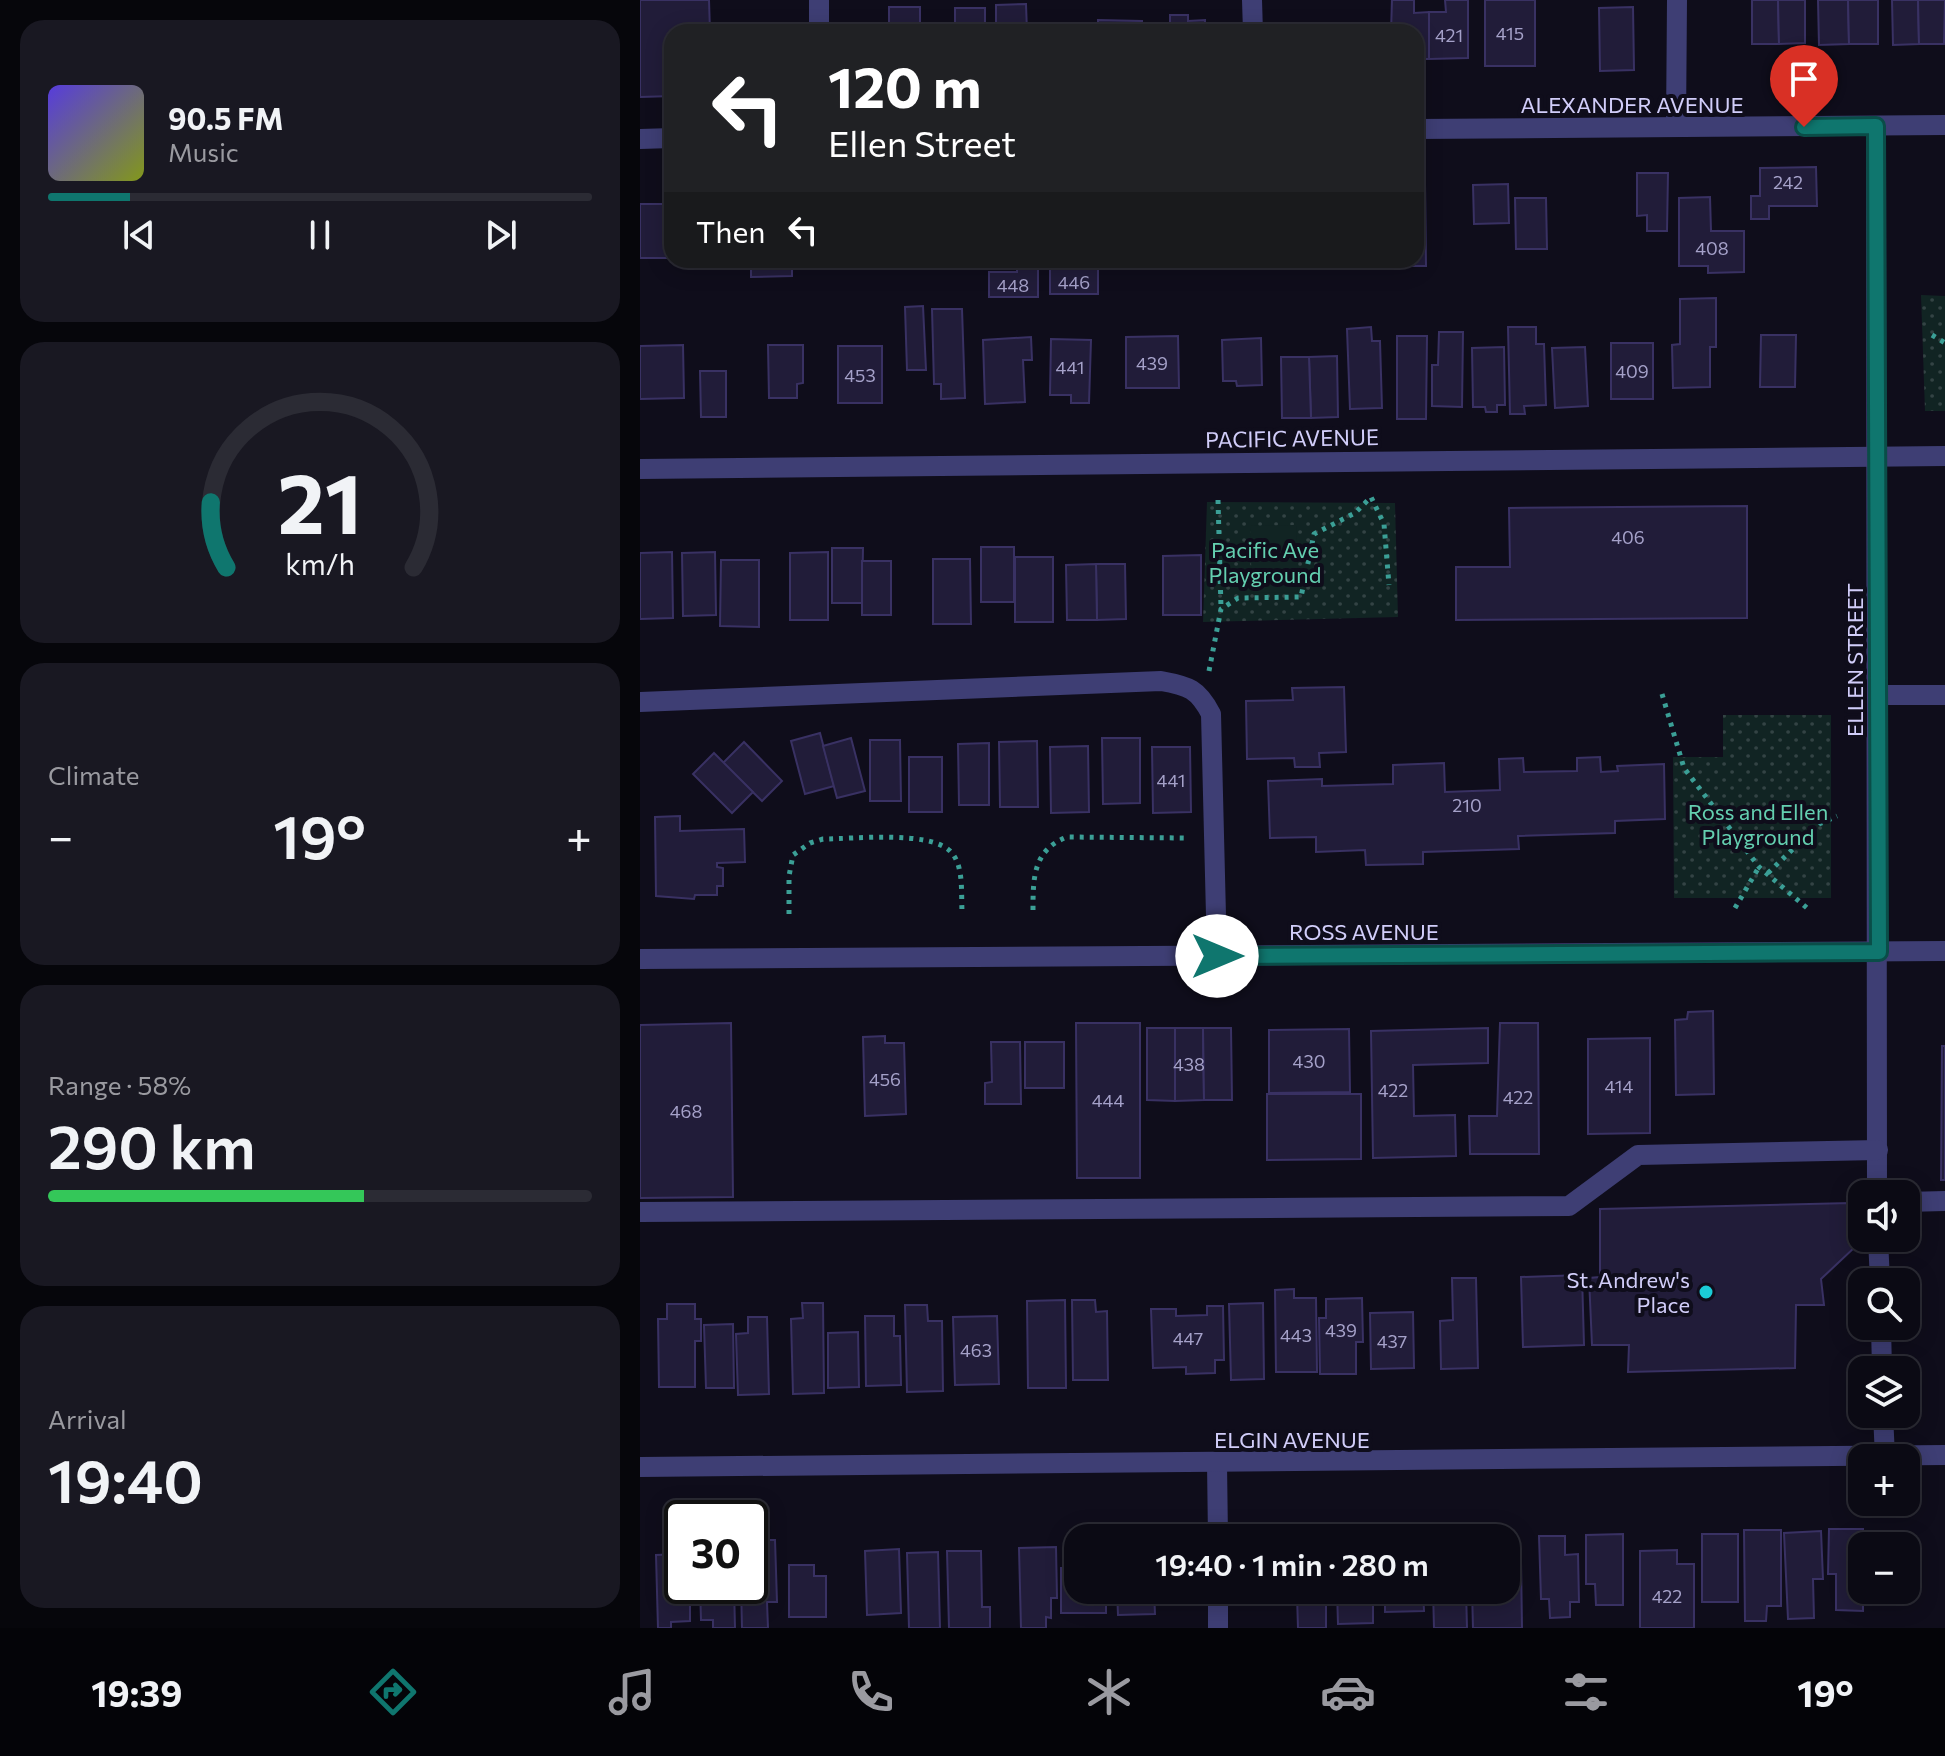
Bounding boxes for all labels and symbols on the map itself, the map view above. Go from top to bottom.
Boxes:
house number: 415 [1496,22,1524,44]
house number: 421 [1435,24,1463,46]
pin [1770,45,1838,127]
street label: ALEXANDER AVENUE [1520,91,1744,118]
house number: 242 [1773,171,1803,193]
house number: 408 [1695,237,1729,259]
house number: 446 [1058,271,1090,293]
house number: 448 [997,274,1029,296]
house number: 439 [1136,352,1168,374]
house number: 441 [1056,356,1084,378]
house number: 409 [1615,360,1649,382]
house number: 453 [844,364,876,386]
street label: PACIFIC AVENUE [1205,423,1379,453]
house number: 406 [1611,526,1645,548]
park label: Pacific Ave Playground [1209,536,1321,588]
street label: ELLEN STREET [1841,583,1868,737]
house number: 441 [1157,769,1185,791]
house number: 210 [1452,794,1482,816]
park label: Ross and Ellen Playground [1688,798,1828,850]
position arrow [1175,914,1259,998]
street label: ROSS AVENUE [1289,918,1439,945]
house number: 430 [1293,1050,1325,1072]
house number: 438 [1173,1053,1205,1075]
house number: 456 [869,1068,901,1090]
house number: 414 [1605,1075,1634,1097]
house number: 422 [1378,1079,1408,1101]
house number: 422 [1503,1086,1533,1108]
house number: 444 [1092,1089,1124,1111]
house number: 468 [670,1100,702,1122]
place label: St. Andrew's Place [1567,1266,1690,1318]
marker: St. Andrew's Place [1697,1283,1715,1301]
house number: 439 [1325,1319,1357,1341]
house number: 443 [1280,1324,1312,1346]
house number: 447 [1173,1327,1203,1349]
house number: 437 [1377,1330,1407,1352]
house number: 463 [960,1339,992,1361]
street label: ELGIN AVENUE [1214,1426,1370,1453]
speed limit sign: 30 [664,1500,768,1604]
house number: 422 [1652,1585,1682,1607]

